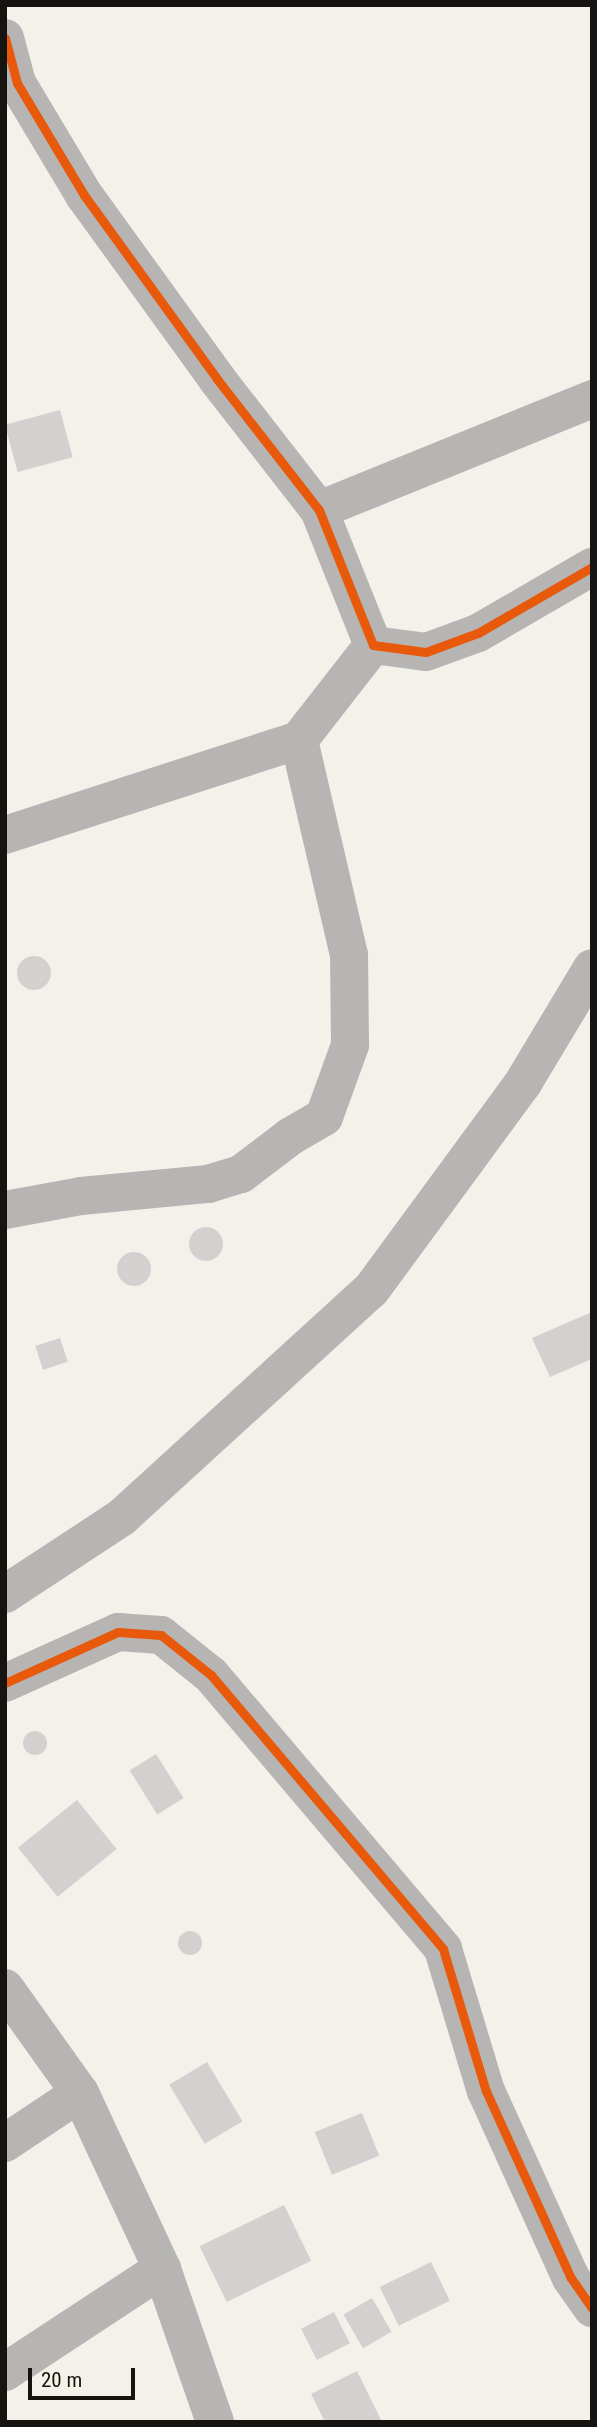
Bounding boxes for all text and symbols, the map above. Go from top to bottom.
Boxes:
scale bar [32,2354,138,2398]
text: 20 m [41,2368,82,2392]

